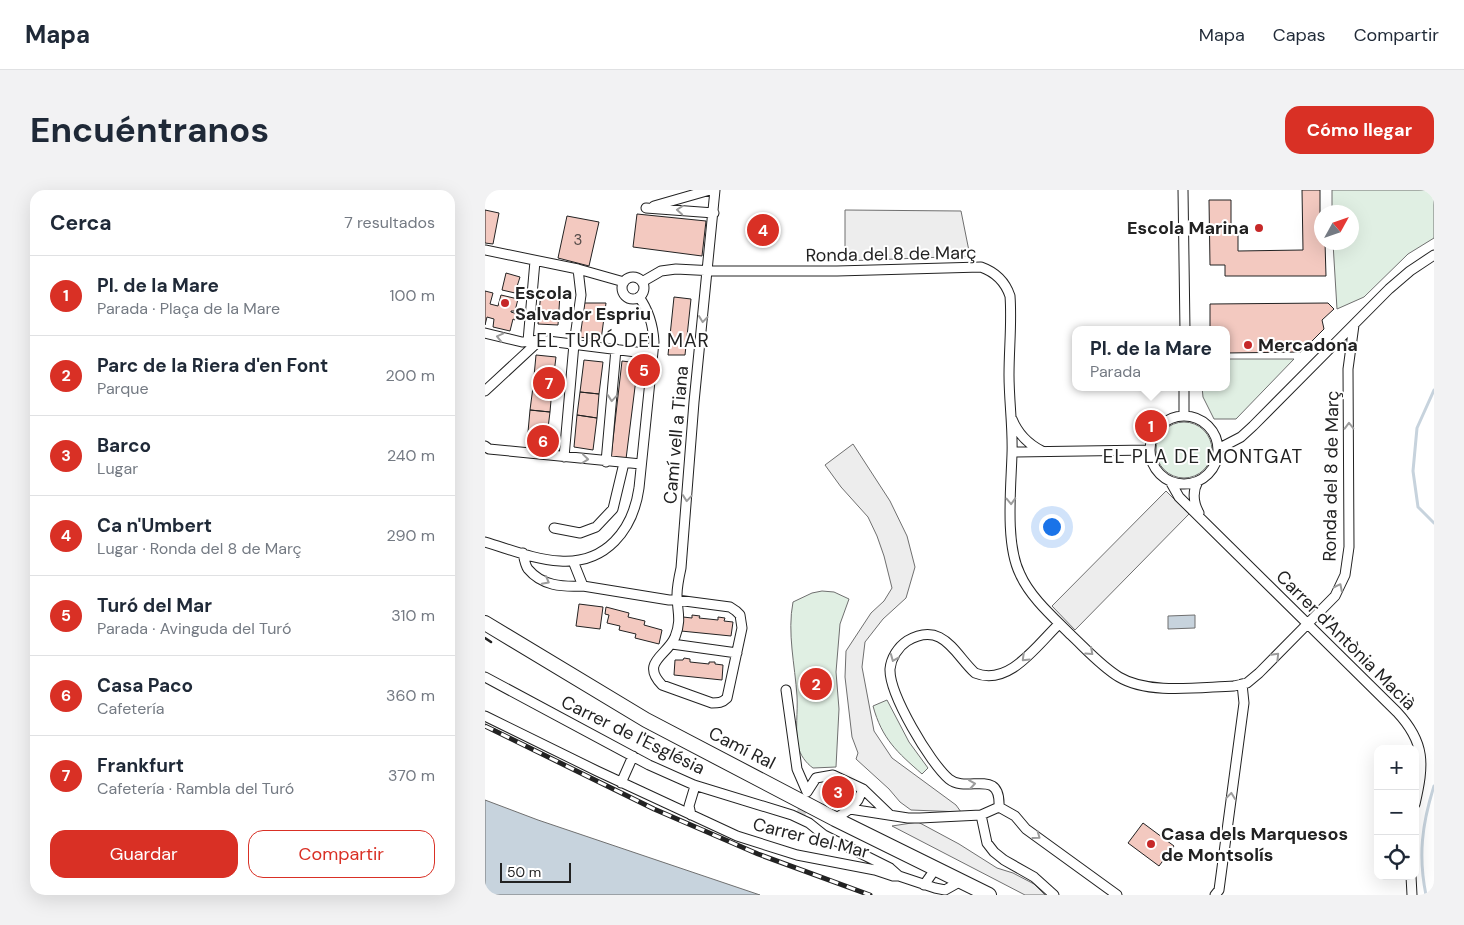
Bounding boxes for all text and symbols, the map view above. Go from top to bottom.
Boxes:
text: Mapa [25,19,90,50]
text: Mapa [1199,23,1245,47]
text: Capas [1273,23,1326,47]
text: Compartir [1354,23,1439,47]
button: Cómo llegar [1285,106,1434,154]
text: Encuéntranos [30,107,269,153]
one-way arrow [676,205,684,216]
north arrow [1314,205,1359,250]
text: Cerca [50,209,112,237]
pin: 4 [747,211,779,249]
text: 7 resultados [344,212,435,233]
place label: Escola Marina [1127,216,1249,240]
marker: Escola Marina [1253,222,1265,234]
house number: 3 [574,230,582,250]
street label: Ronda del 8 de Març [805,241,977,267]
text: Pl. de la Mare [97,273,219,298]
place label: Escola Salvador Espriu [515,281,651,326]
text: 1 [63,285,69,306]
text: 100 m [390,285,435,306]
marker: Escola Salvador Espriu [499,297,511,309]
text: Parada · Plaça de la Mare [97,298,280,319]
one-way arrow [698,315,709,323]
popup [1072,326,1230,391]
district label: EL TURÓ DEL MAR [536,328,710,353]
one-way arrow [496,332,505,343]
place label: Mercadona [1258,333,1358,357]
text: Pl. de la Mare [1090,336,1212,361]
marker: Mercadona [1242,339,1254,351]
pin: 5 [628,351,660,389]
text: Parc de la Riera d'en Font [97,353,328,378]
text: Parada [1090,361,1141,382]
pin: 7 [533,364,565,402]
text: 2 [61,365,71,386]
text: 200 m [386,365,435,386]
street label: Camí vell a Tiana [658,365,694,505]
text: Parque [97,378,149,399]
street label: Ronda del 8 de Març [1318,390,1344,562]
one-way arrow [606,394,617,402]
pin: 1 [1135,407,1167,445]
pin: 6 [527,422,559,460]
one-way arrow [1344,422,1354,430]
text: Barco [97,433,151,458]
district label: EL PLA DE MONTGAT [1103,444,1303,469]
text: 3 [61,445,71,466]
text: 240 m [387,445,435,466]
one-way arrow [581,453,589,464]
text: Lugar [97,458,138,479]
one-way arrow [681,494,692,502]
one-way arrow [1006,497,1016,505]
text: Ca n'Umbert [97,513,212,538]
your location [1039,514,1065,540]
text: 4 [61,525,71,546]
text: 290 m [386,525,435,546]
text: Lugar · Ronda del 8 de Març [97,538,302,559]
street label: Carrer d'Antònia Macià [1271,565,1421,715]
one-way arrow [541,575,550,585]
one-way arrow [1333,583,1343,592]
text: Turó del Mar [97,593,212,618]
text: 5 [61,605,71,626]
text: 310 m [391,605,435,626]
text: Parada · Avinguda del Turó [97,618,291,639]
one-way arrow [1084,646,1093,655]
one-way arrow [1021,652,1030,661]
one-way arrow [890,653,900,662]
one-way arrow [1271,653,1280,662]
pin: 2 [800,665,832,703]
text: Casa Paco [97,673,193,698]
text: 6 [61,685,71,706]
text: 360 m [386,685,435,706]
street label: Carrer de l'Església [557,690,709,780]
text: Cafetería [97,698,164,719]
street label: Camí Ral [705,721,779,775]
map controls [1374,745,1419,880]
button: + [1374,745,1419,790]
text: Frankfurt [97,753,184,778]
text: 7 [62,765,70,786]
text: 370 m [388,765,435,786]
pin: 3 [822,773,854,811]
text: Cafetería · Rambla del Turó [97,778,294,799]
one-way arrow [968,779,976,789]
button: − [1374,790,1419,835]
one-way arrow [1225,792,1236,800]
street label: Carrer del Mar [750,812,872,864]
place label: Casa dels Marquesos de Montsolís [1161,822,1348,867]
button: Guardar [50,830,238,878]
button: Compartir [248,830,435,878]
one-way arrow [1031,830,1041,839]
button: locate [1374,835,1419,880]
marker: Casa dels Marquesos de Montsolís [1145,838,1157,850]
scale bar [500,860,571,883]
text: 50 m [507,863,541,881]

